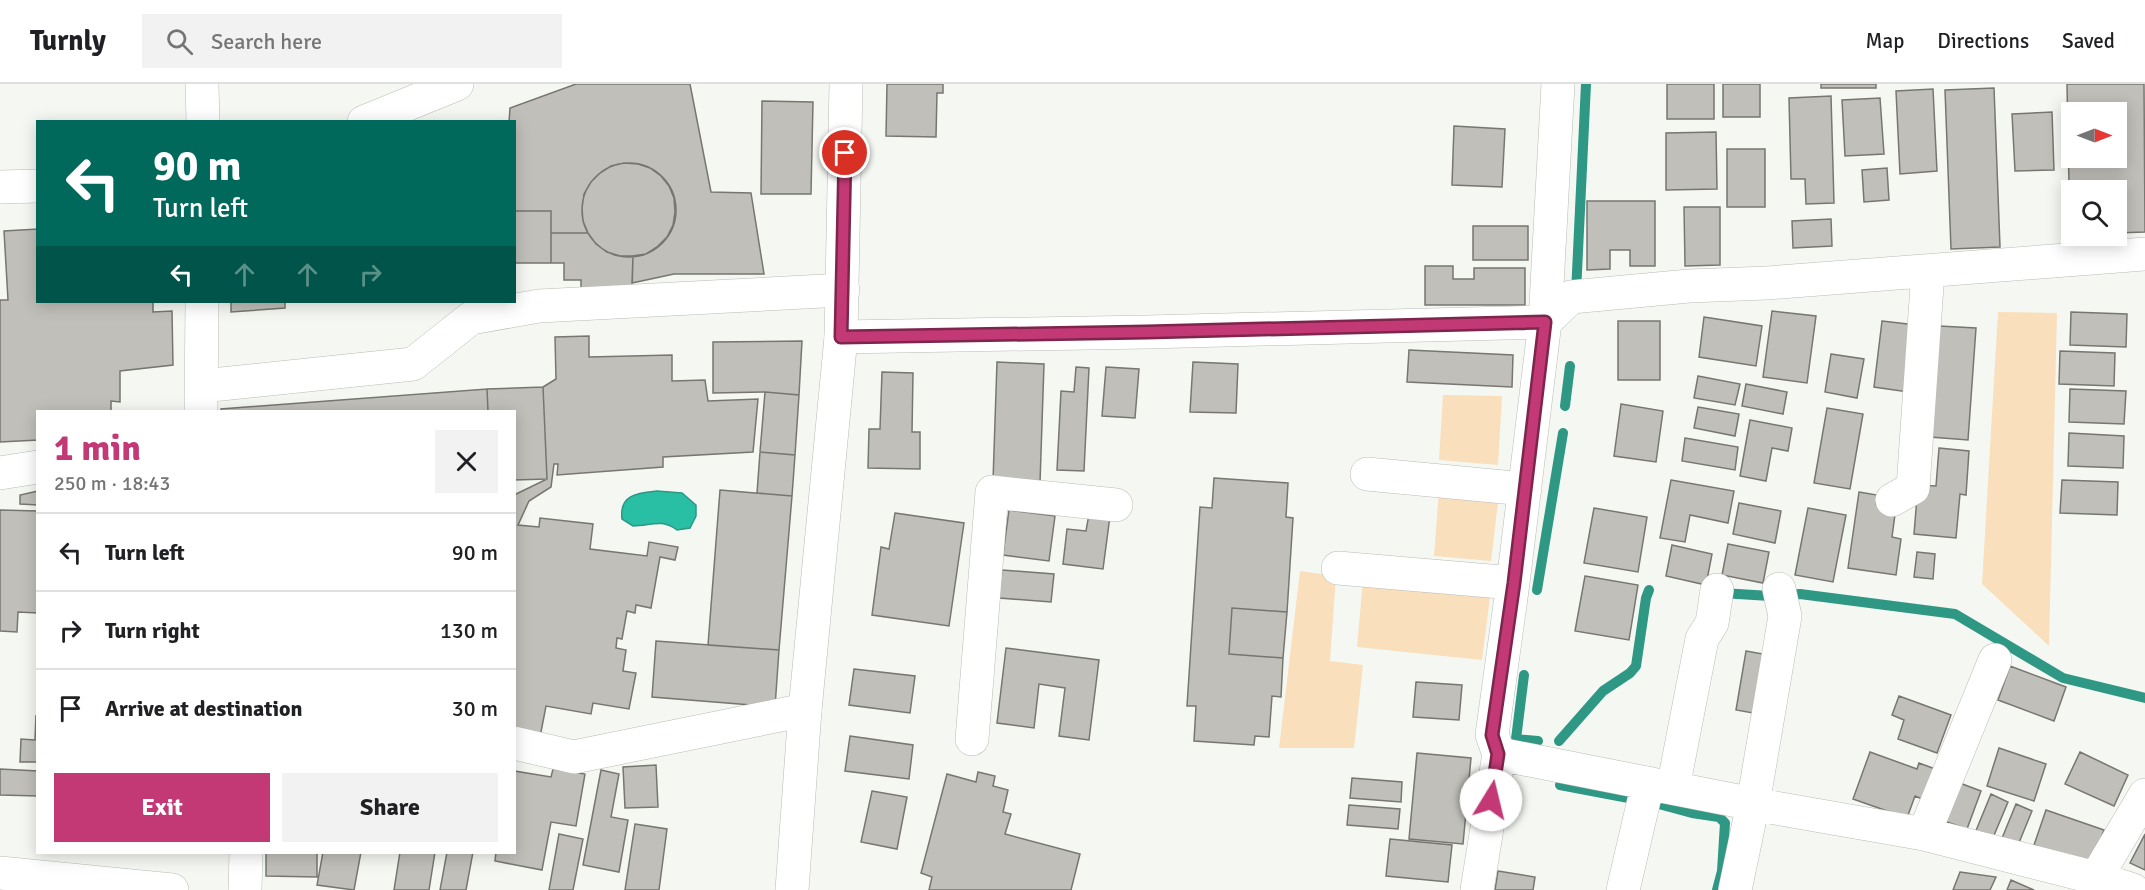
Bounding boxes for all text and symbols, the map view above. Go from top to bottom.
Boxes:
search box [142,14,562,68]
text: Turnly [30,24,106,58]
icon: search [163,25,196,58]
text: Search here [211,28,322,55]
text: Map [1866,28,1904,54]
text: Directions [1937,28,2029,54]
text: Saved [2062,28,2115,54]
north arrow [2061,102,2127,168]
map controls [2061,102,2127,246]
pin [819,127,870,178]
icon: arrive [828,136,861,169]
text: 90 m [153,141,242,192]
icon: left [54,144,132,222]
button: search [2061,180,2127,246]
text: Turn left [153,192,248,225]
icon: left [165,258,198,291]
icon: ahead [228,258,261,291]
icon: ahead [291,258,324,291]
icon: right [354,258,387,291]
text: 1 min [54,426,141,471]
button: close [435,430,498,493]
text: 250 m · 18:43 [54,471,170,496]
icon: left [54,536,87,569]
text: Turn left [105,539,185,566]
text: 90 m [452,539,498,566]
icon: right [54,614,87,647]
text: Turn right [105,617,200,644]
text: 130 m [440,617,498,644]
icon: arrive [54,692,87,725]
text: Arrive at destination [105,695,302,722]
text: 30 m [452,695,498,722]
position arrow [1459,768,1523,832]
button: Exit [54,773,270,842]
button: Share [282,773,498,842]

